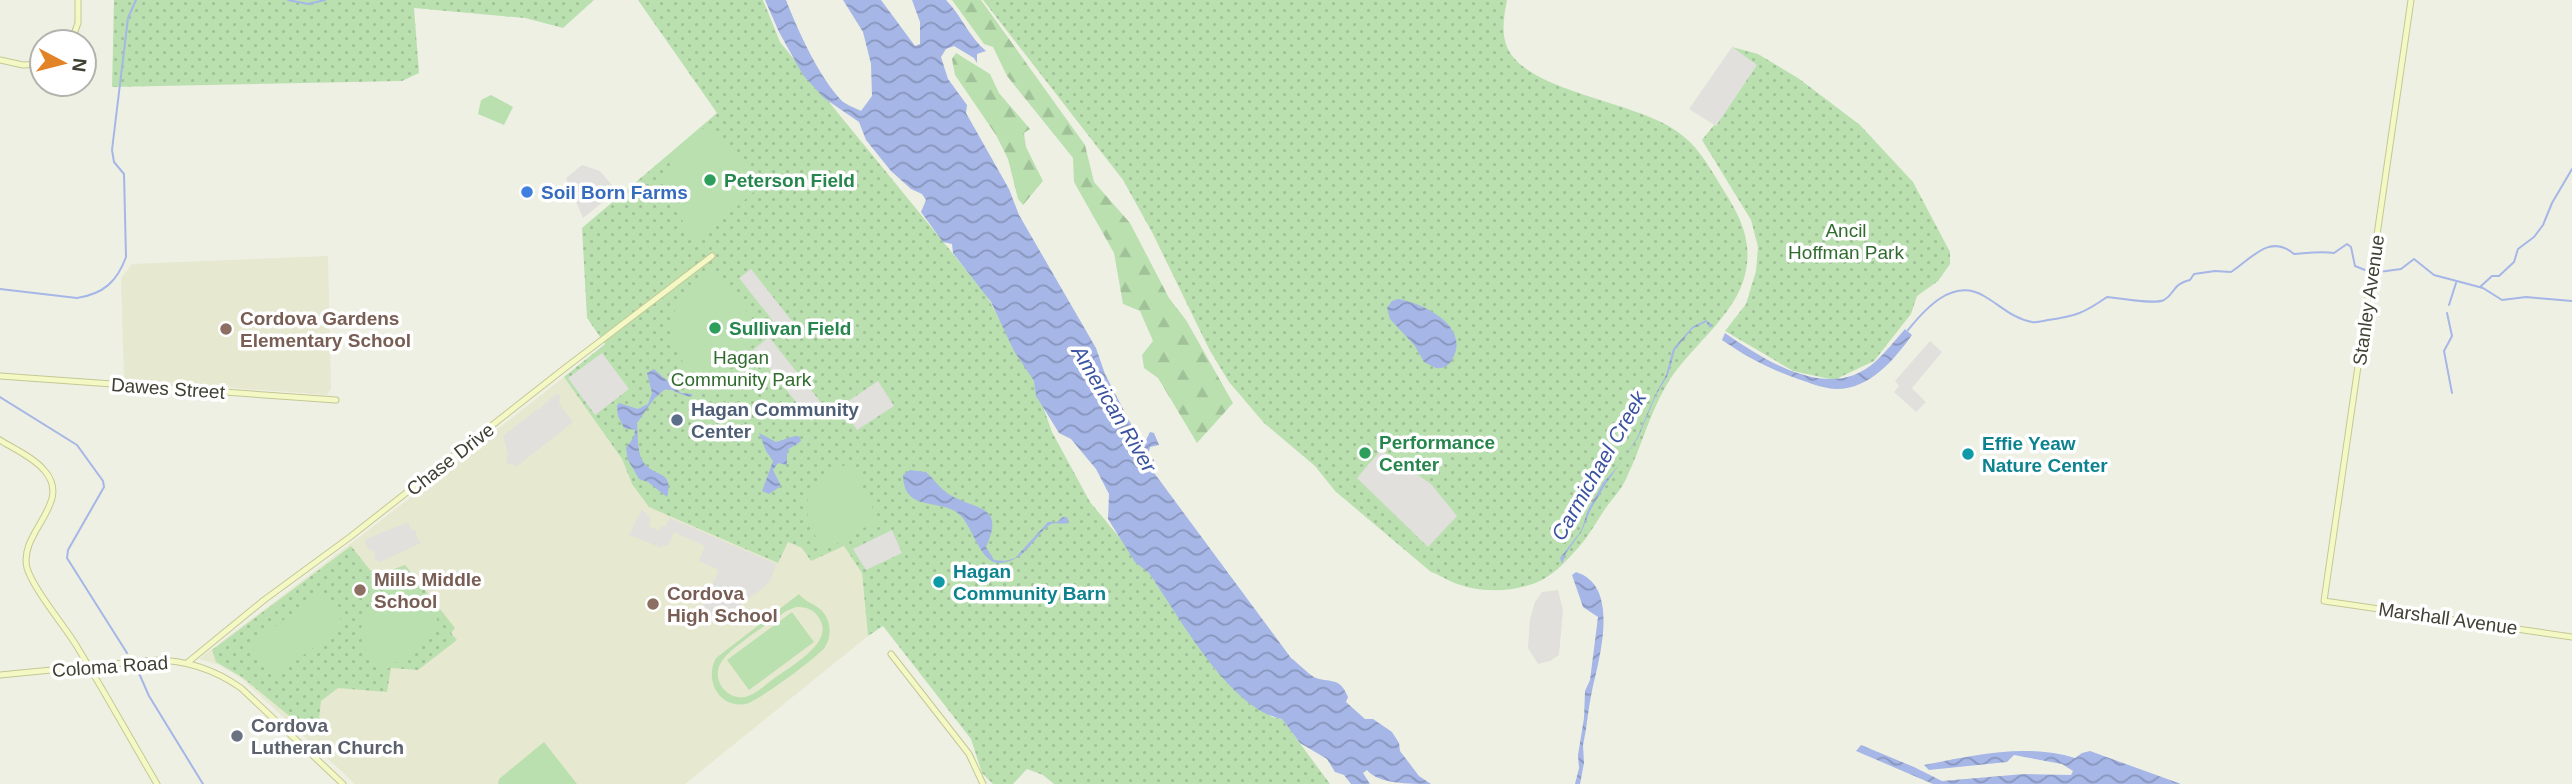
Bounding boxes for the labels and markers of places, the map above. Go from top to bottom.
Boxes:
place label: Peterson Field [724,170,855,191]
marker: Peterson Field [702,172,718,188]
place label: Soil Born Farms [541,182,688,203]
marker: Soil Born Farms [519,184,535,200]
place label: Cordova Gardens Elementary School [240,308,411,351]
place label: Sullivan Field [729,318,851,339]
marker: Sullivan Field [707,320,723,336]
marker: Cordova Gardens Elementary School [218,321,234,337]
place label: Hagan Community Center [691,399,859,442]
marker: Hagan Community Center [669,412,685,428]
place label: Performance Center [1379,432,1495,475]
place label: Effie Yeaw Nature Center [1982,433,2108,476]
marker: Performance Center [1357,445,1373,461]
marker: Effie Yeaw Nature Center [1960,446,1976,462]
place label: Hagan Community Barn [953,561,1106,604]
place label: Mills Middle School [374,569,482,612]
marker: Hagan Community Barn [931,574,947,590]
marker: Mills Middle School [352,582,368,598]
place label: Cordova High School [667,583,778,626]
marker: Cordova High School [645,596,661,612]
place label: Cordova Lutheran Church [251,715,404,758]
marker: Cordova Lutheran Church [229,728,245,744]

